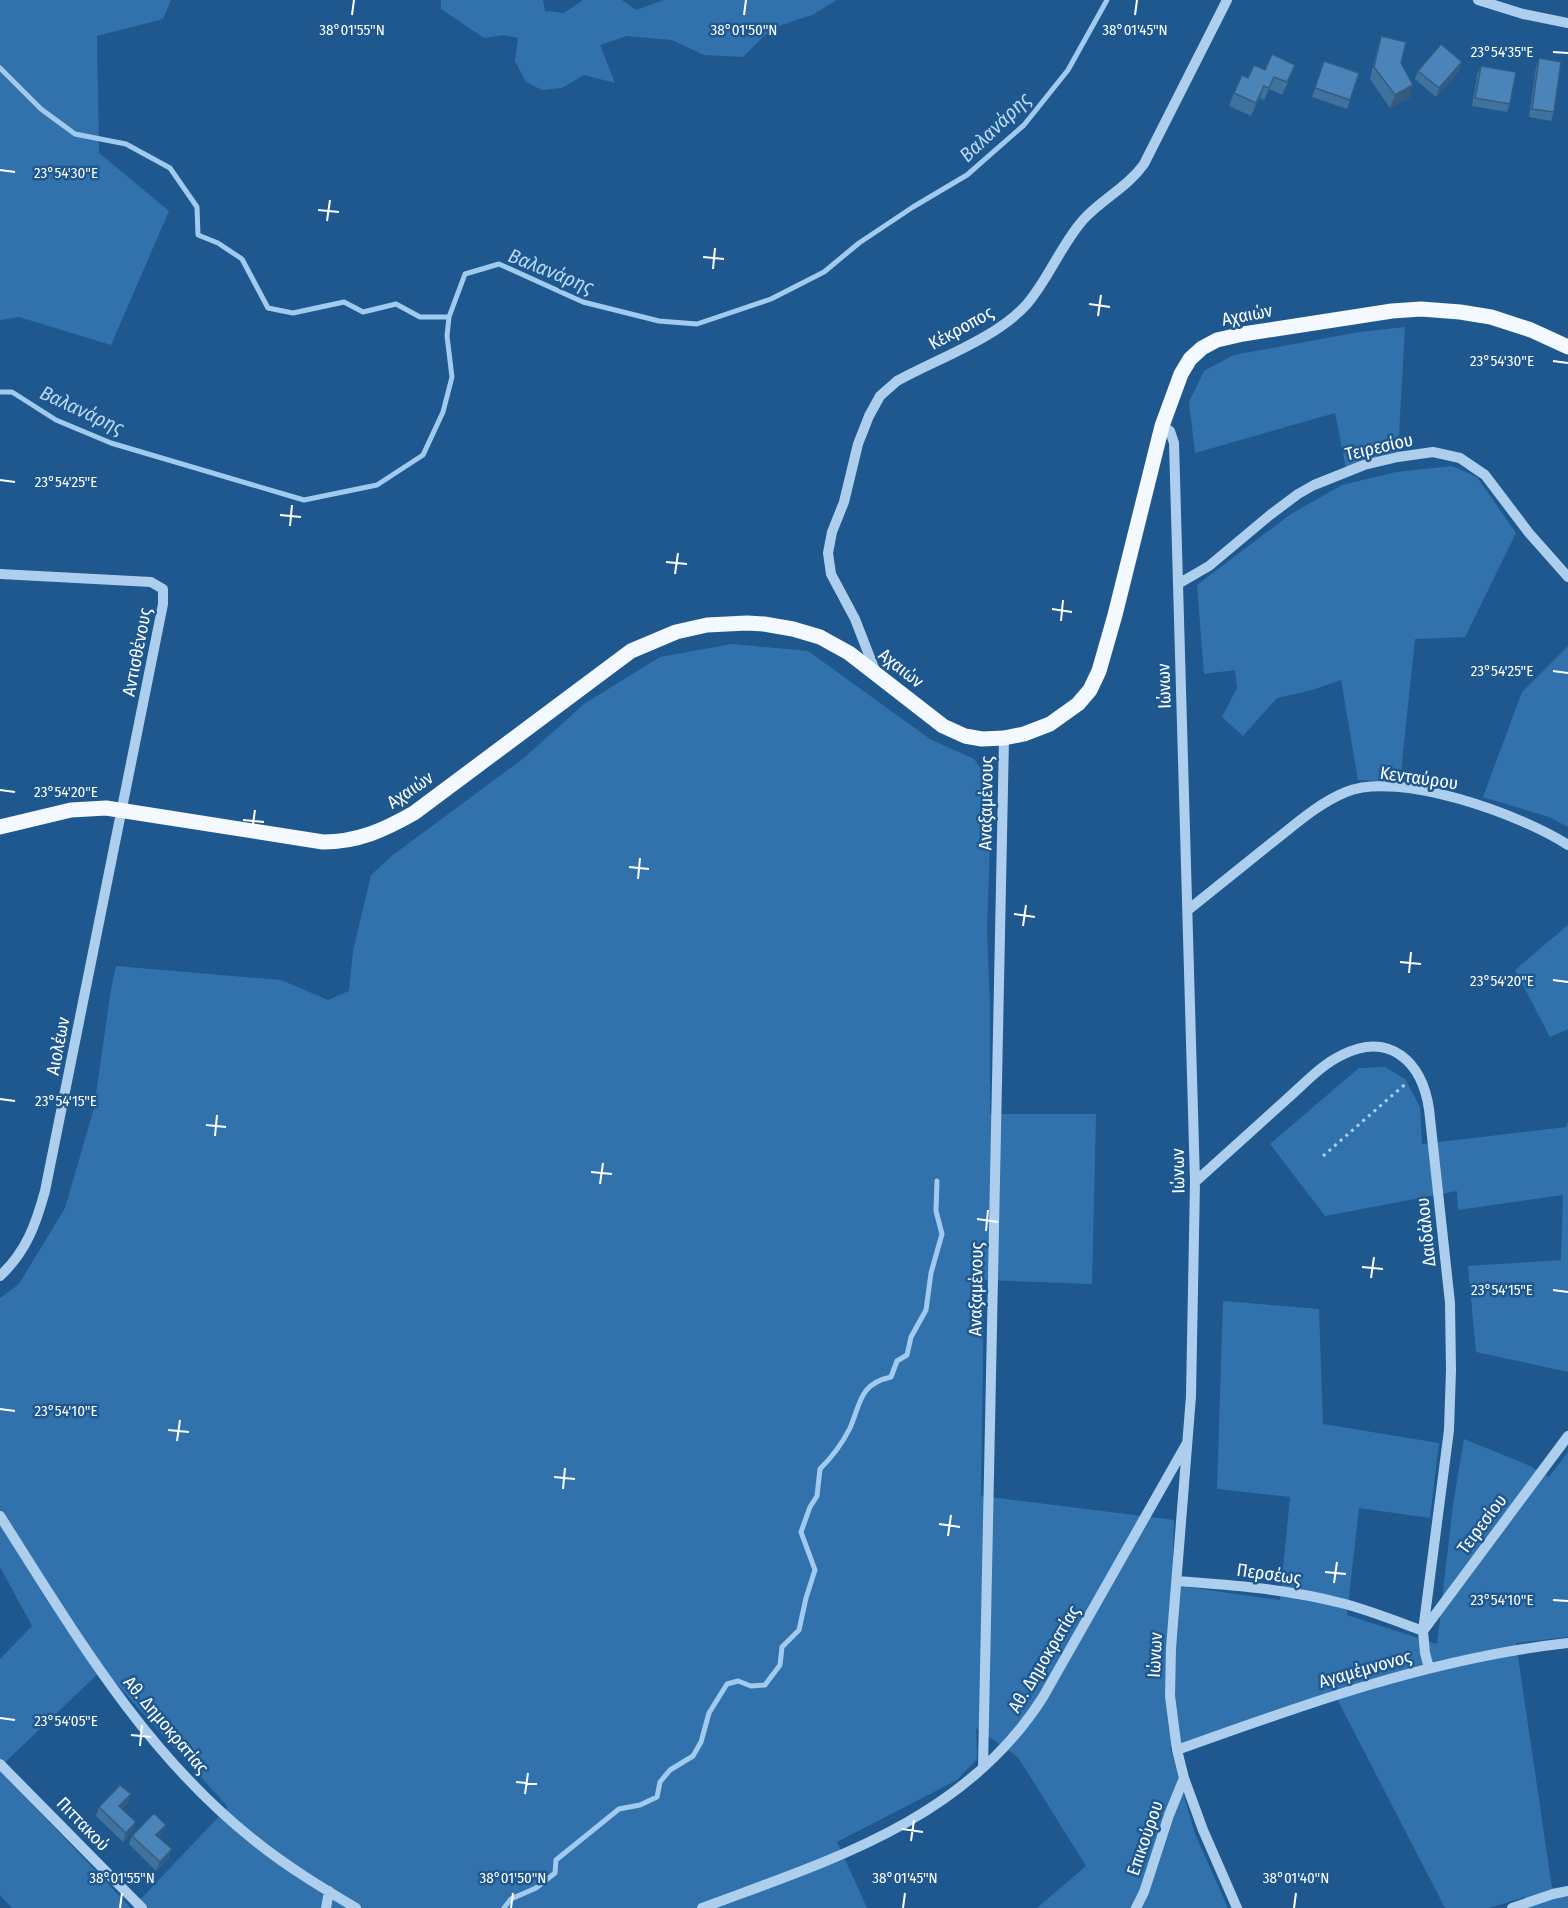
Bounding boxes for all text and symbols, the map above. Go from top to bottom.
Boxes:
text: 38°01'55"N [319,21,385,39]
text: 38°01'50"N [711,21,777,39]
text: 38°01'45"N [1102,21,1168,39]
text: 23°54'35"E [1471,43,1533,61]
water label: Βαλανάρης [954,87,1036,167]
text: 23°54'30"E [34,164,98,182]
water label: Βαλανάρης [505,243,598,299]
street label: Αχαιών [1220,299,1274,331]
street label: Κέκροπος [925,301,998,355]
text: 23°54'30"E [1470,352,1534,370]
water label: Βαλανάρης [36,380,128,440]
street label: Τειρεσίου [1343,429,1415,465]
text: 23°54'25"E [35,473,97,491]
street label: Αντισθένους [118,605,156,698]
street label: Αχαιών [874,644,928,692]
text: 23°54'25"E [1471,662,1533,680]
street label: Ιώνων [1152,663,1176,709]
street label: Αναξαμένους [974,755,998,850]
street label: Κενταύρου [1378,762,1460,794]
street label: Αχαιών [383,767,437,813]
text: 23°54'20"E [34,783,98,801]
text: 23°54'20"E [1470,972,1534,990]
street label: Αιολέων [42,1015,74,1077]
text: 23°54'15"E [35,1092,97,1110]
street label: Ιώνων [1167,1148,1189,1194]
street label: Δαιδάλου [1411,1196,1441,1268]
street label: Αναξαμένους [964,1241,988,1336]
text: 23°54'15"E [1471,1281,1533,1299]
text: 23°54'10"E [34,1402,98,1420]
street label: Τειρεσίου [1452,1490,1512,1558]
street label: Περσέως [1235,1559,1303,1589]
text: 23°54'10"E [1470,1591,1534,1609]
street label: Αθ. Δημοκρατίας [1003,1601,1085,1717]
street label: Ιώνων [1143,1632,1167,1678]
street label: Αγαμέμνονος [1316,1645,1414,1693]
street label: Αθ. Δημοκρατίας [119,1672,214,1779]
text: 23°54'05"E [34,1712,98,1730]
street label: Πιττακού [52,1792,114,1856]
street label: Επικούρου [1122,1798,1168,1878]
text: 38°01'55"N [89,1869,155,1887]
text: 38°01'50"N [480,1869,546,1887]
text: 38°01'45"N [872,1869,938,1887]
text: 38°01'40"N [1263,1869,1329,1887]

